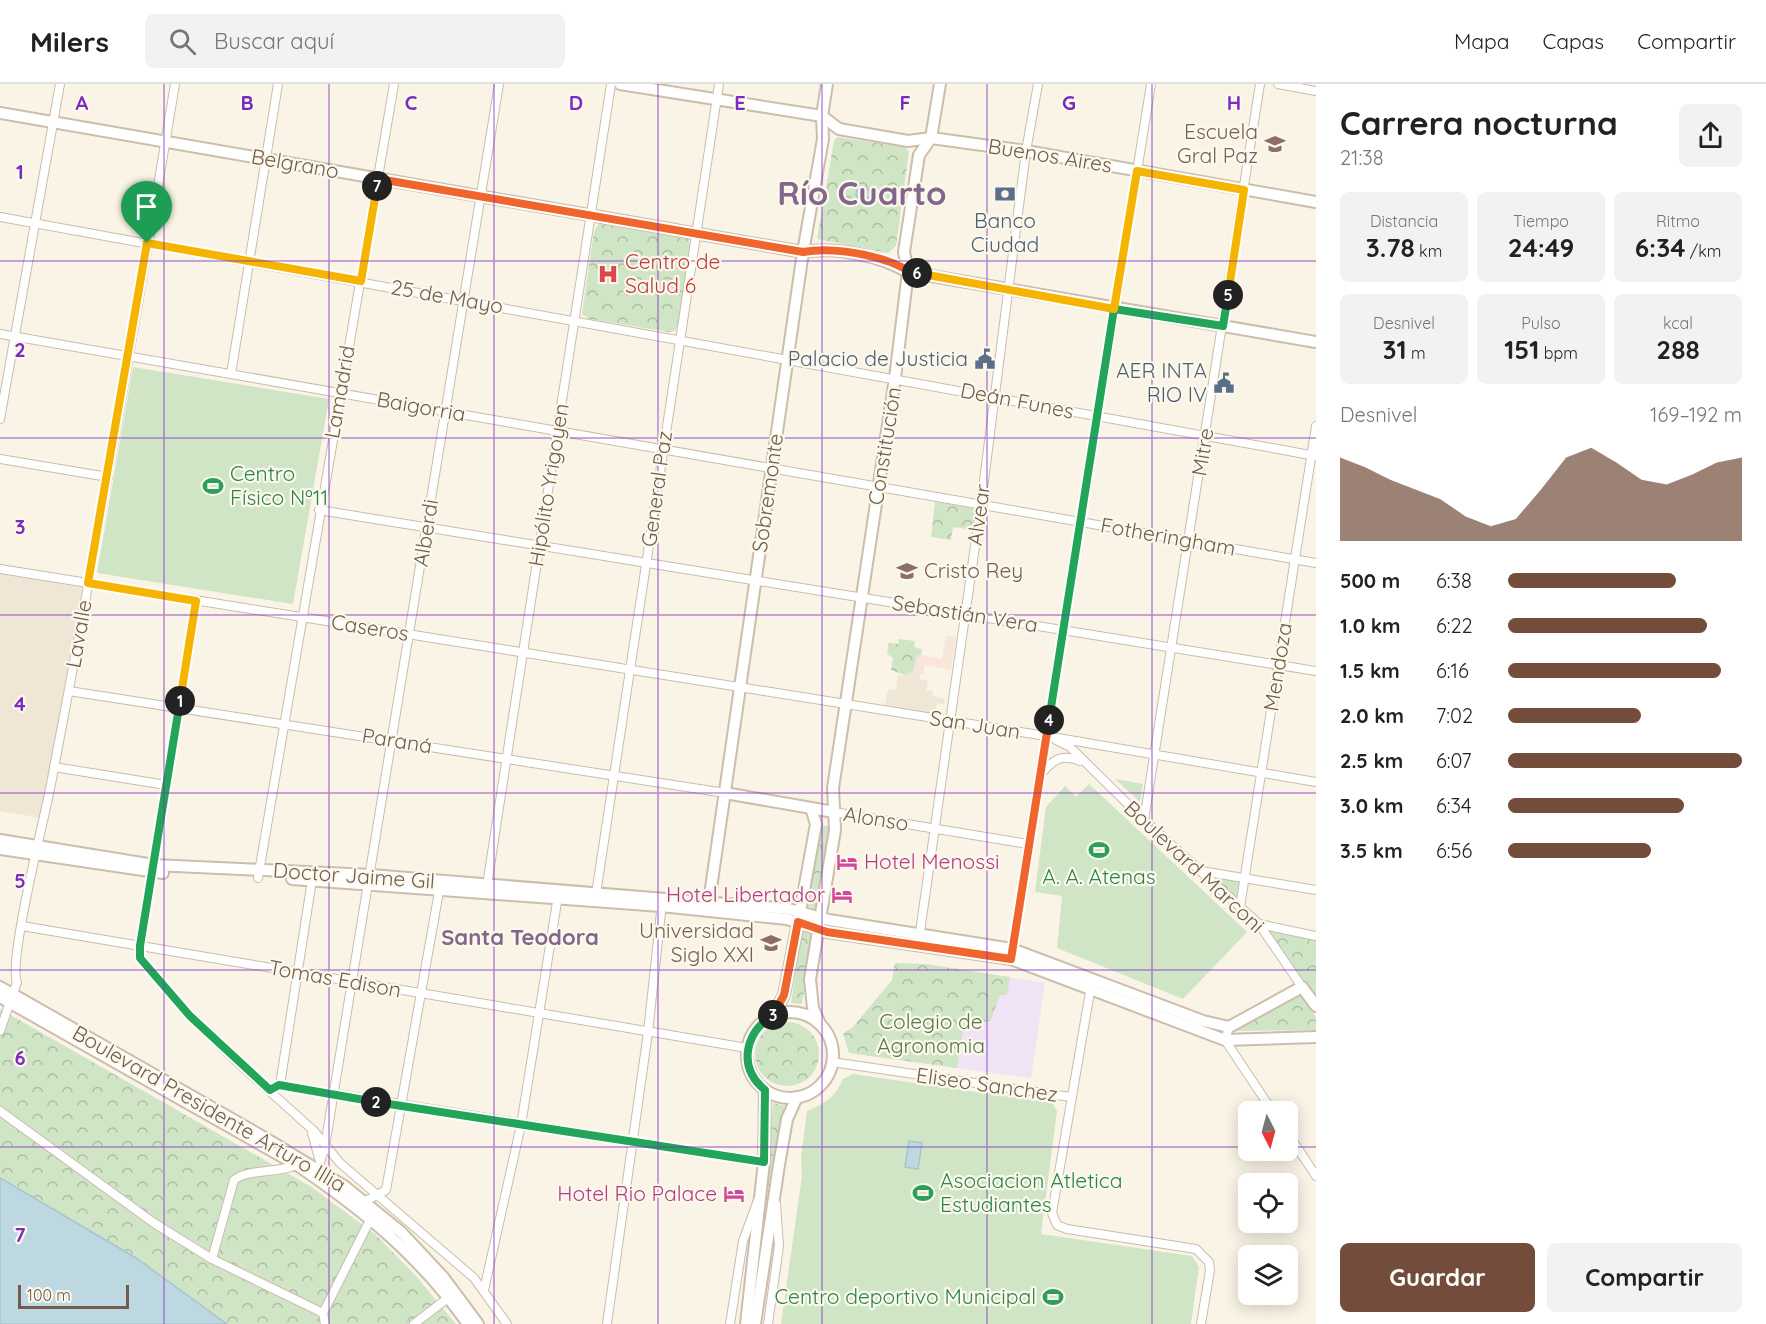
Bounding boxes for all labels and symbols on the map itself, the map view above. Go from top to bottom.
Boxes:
text: A [76,90,89,115]
text: B [240,90,254,115]
text: C [405,90,418,115]
text: D [569,90,583,115]
text: E [734,90,746,115]
text: F [899,90,911,115]
text: G [1062,90,1076,115]
text: H [1227,90,1241,115]
place label: Escuela Gral Paz [1177,118,1258,168]
street label: Buenos Aires [986,132,1114,178]
school or university icon: Escuela Gral Paz [1263,132,1287,156]
street label: Belgrano [249,143,341,184]
text: 1 [16,159,24,184]
pin: 7 [362,171,392,201]
district label: Río Cuarto [777,172,947,213]
pin [121,181,172,243]
bank icon: Banco Ciudad [993,182,1017,206]
place label: Banco Ciudad [971,207,1039,257]
place label: Centro de Salud 6 [625,248,720,298]
pin: 6 [902,258,932,288]
hospital icon: Centro de Salud 6 [596,262,620,286]
street label: 25 de Mayo [389,273,505,319]
pin: 5 [1213,280,1243,310]
text: 2 [14,337,26,362]
street label: Lamadrid [318,343,360,440]
place label: Palacio de Justicia [788,345,968,371]
public building icon: Palacio de Justicia [973,347,997,371]
place label: AER INTA RIO IV [1116,357,1207,407]
public building icon: AER INTA RIO IV [1212,371,1236,395]
street label: Deán Funes [958,376,1076,424]
street label: Baigorria [375,385,468,427]
street label: Constitución [862,385,906,507]
street label: Hipólito Yrigoyen [522,401,574,568]
street label: Mitre [1185,426,1219,478]
street label: General Paz [635,429,677,548]
street label: Sobremonte [746,432,788,554]
place label: Centro Físico Nº11 [230,460,328,510]
sports icon: Centro Físico Nº11 [201,474,225,498]
street label: Alvear [961,483,995,547]
street label: Alberdi [407,497,443,568]
street label: Fotheringham [1099,511,1238,561]
text: 3 [15,514,25,539]
place label: Cristo Rey [924,557,1023,583]
school or university icon: Cristo Rey [895,559,919,583]
street label: Sebastián Vera [890,589,1040,637]
street label: Lavalle [59,598,97,670]
street label: Caseros [329,608,411,646]
street label: Mendoza [1257,621,1297,713]
pin: 1 [165,686,195,716]
text: 4 [14,691,26,716]
street label: San Juan [928,704,1022,744]
pin: 4 [1034,705,1064,735]
street label: Paraná [360,722,434,758]
street label: Boulevard Marconi [1119,795,1270,938]
street label: Alonso [842,800,911,836]
sports icon: A. A. Atenas [1087,838,1111,862]
place label: Hotel Menossi [864,848,1000,874]
hotel icon: Hotel Menossi [835,850,859,874]
street label: Doctor Jaime Gil [272,856,436,894]
place label: A. A. Atenas [1042,863,1156,889]
text: 5 [14,868,26,893]
place label: Hotel Libertador [666,881,825,907]
hotel icon: Hotel Libertador [830,883,854,907]
place label: Universidad Siglo XXI [639,917,754,967]
district label: Santa Teodora [441,923,599,951]
school or university icon: Universidad Siglo XXI [759,931,783,955]
street label: Tomas Edison [267,954,403,1002]
pin: 3 [758,1000,788,1030]
park label: Colegio de Agronomia [877,1008,985,1058]
street label: Boulevard Presidente Arturo Illia [68,1019,351,1197]
text: 6 [14,1045,26,1070]
street label: Eliseo Sanchez [915,1061,1060,1107]
pin: 2 [361,1087,391,1117]
north arrow [1238,1101,1298,1161]
place label: Asociacion Atletica Estudiantes [940,1167,1122,1217]
place label: Hotel Rio Palace [557,1180,717,1206]
sports icon: Asociacion Atletica Estudiantes [911,1181,935,1205]
hotel icon: Hotel Rio Palace [722,1182,746,1206]
text: 7 [15,1222,26,1247]
scale bar [18,1282,129,1310]
place label: Centro deportivo Municipal [774,1283,1036,1309]
sports icon: Centro deportivo Municipal [1041,1285,1065,1309]

